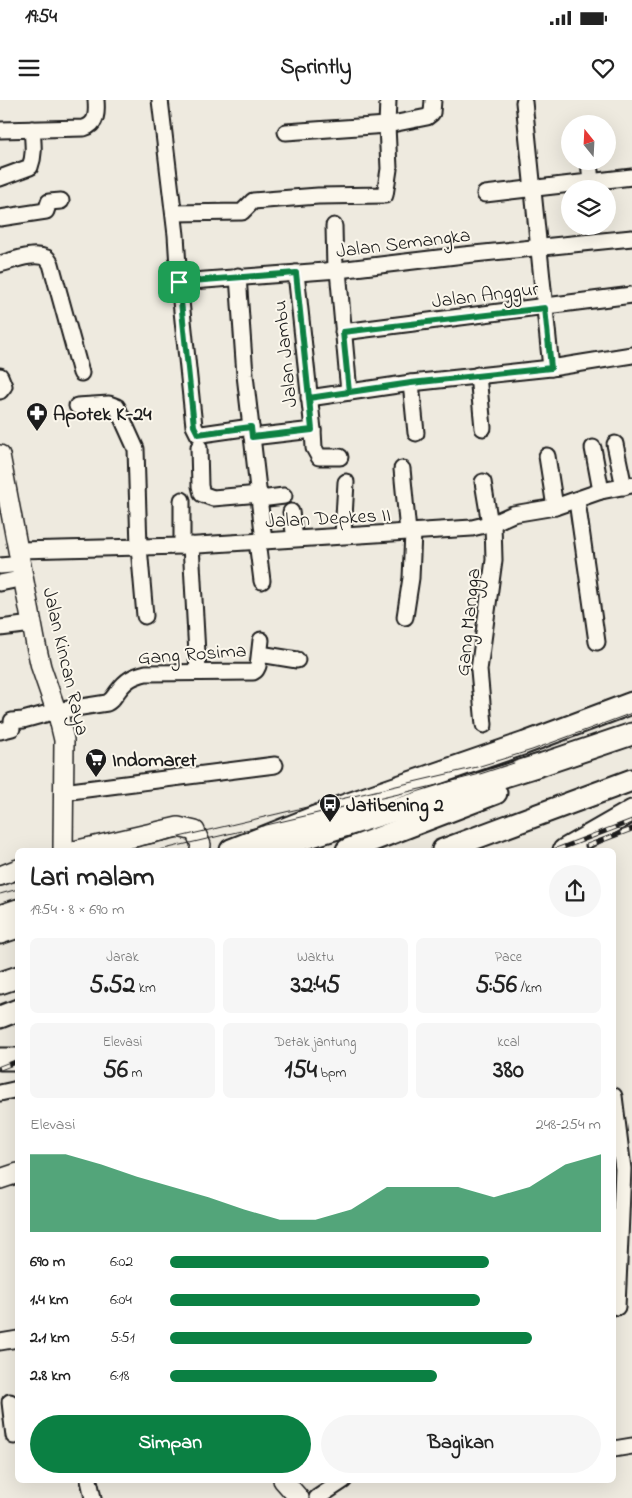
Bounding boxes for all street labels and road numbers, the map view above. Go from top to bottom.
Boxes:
street label: Jalan Semangka [334,222,472,268]
street label: Jalan Anggur [430,275,541,318]
street label: Jalan Jambu [266,299,307,409]
street label: Jalan Depkes II [265,502,392,537]
street label: Gang Mangga [449,567,491,678]
street label: Jalan Kincan Raya [33,585,96,738]
street label: Gang Rosima [137,637,248,675]

